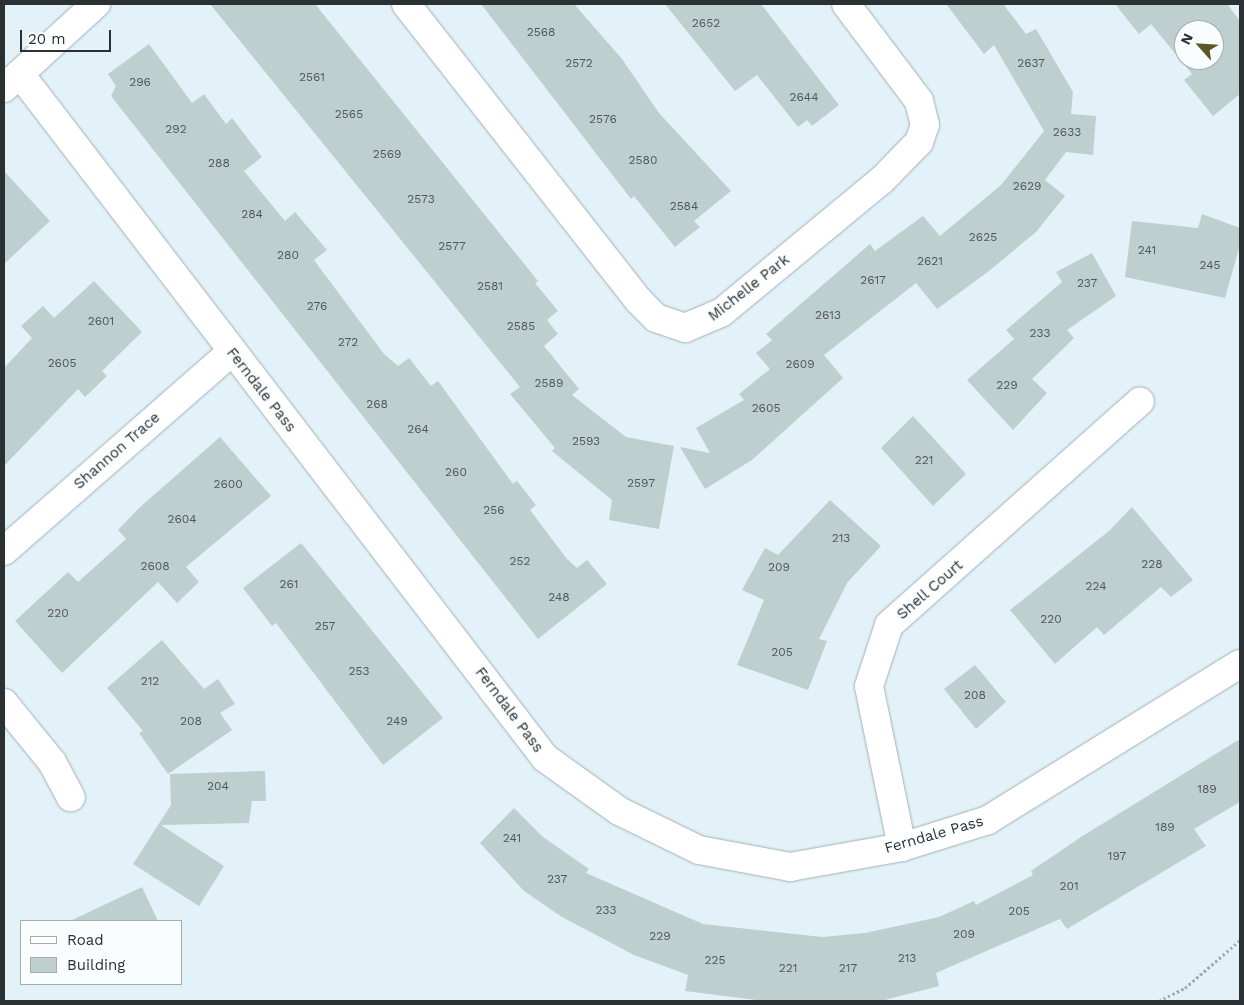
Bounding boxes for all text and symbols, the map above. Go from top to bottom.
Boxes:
house number: 2652 [692,17,720,31]
scale bar [22,20,114,52]
north arrow [1174,20,1224,70]
house number: 2568 [527,26,555,40]
text: 20 m [28,30,66,48]
text: N [1177,31,1196,47]
house number: 2572 [565,57,593,71]
house number: 2637 [1017,57,1045,71]
house number: 2561 [299,71,325,85]
house number: 296 [129,76,151,90]
house number: 2644 [790,91,818,105]
house number: 2565 [335,108,363,122]
house number: 2576 [589,113,617,127]
house number: 292 [165,123,187,137]
house number: 2633 [1053,126,1081,140]
house number: 2569 [373,148,401,162]
house number: 2580 [629,154,657,168]
house number: 288 [208,157,230,171]
house number: 2629 [1013,180,1041,194]
house number: 2573 [407,193,435,207]
house number: 2584 [670,200,698,214]
house number: 284 [241,208,263,222]
house number: 2625 [969,231,997,245]
house number: 2577 [438,240,466,254]
house number: 241 [1138,244,1156,258]
house number: 280 [277,249,299,263]
street label: Michelle Park [705,251,793,325]
house number: 2621 [917,255,943,269]
house number: 245 [1200,259,1220,273]
house number: 2617 [860,274,886,288]
house number: 237 [1077,277,1097,291]
house number: 2581 [477,280,503,294]
house number: 276 [307,300,327,314]
house number: 2613 [815,309,841,323]
house number: 2601 [88,315,114,329]
house number: 2585 [507,320,535,334]
house number: 233 [1030,327,1050,341]
house number: 272 [338,336,358,350]
street label: Ferndale Pass [222,344,300,436]
house number: 2605 [48,357,76,371]
house number: 2609 [785,358,815,372]
house number: 2589 [535,377,563,391]
house number: 229 [996,379,1018,393]
house number: 268 [366,398,388,412]
house number: 2605 [752,402,780,416]
street label: Shannon Trace [70,409,164,493]
house number: 264 [407,423,429,437]
house number: 2593 [572,435,600,449]
house number: 221 [915,454,933,468]
house number: 260 [445,466,467,480]
house number: 2597 [627,477,655,491]
house number: 2600 [213,478,243,492]
house number: 256 [483,504,505,518]
house number: 2604 [167,513,197,527]
house number: 213 [832,532,850,546]
house number: 252 [510,555,530,569]
street label: Shell Court [893,556,967,624]
house number: 228 [1141,558,1163,572]
house number: 2608 [140,560,170,574]
house number: 209 [768,561,790,575]
house number: 261 [280,578,298,592]
house number: 224 [1086,580,1106,594]
house number: 248 [548,591,570,605]
house number: 220 [47,607,69,621]
house number: 220 [1040,613,1062,627]
house number: 257 [315,620,335,634]
house number: 205 [771,646,793,660]
street label: Ferndale Pass [471,664,547,756]
house number: 253 [349,665,369,679]
house number: 212 [141,675,159,689]
house number: 208 [964,689,986,703]
house number: 208 [180,715,202,729]
house number: 249 [386,715,408,729]
house number: 204 [207,780,229,794]
house number: 189 [1197,783,1217,797]
street label: Ferndale Pass [882,812,986,858]
house number: 189 [1155,821,1175,835]
house number: 241 [503,832,521,846]
house number: 197 [1108,850,1126,864]
house number: 237 [547,873,567,887]
house number: 201 [1059,880,1079,894]
house number: 233 [596,904,616,918]
house number: 205 [1008,905,1030,919]
legend [20,920,182,985]
house number: 209 [953,928,975,942]
house number: 229 [649,930,671,944]
text: Road [67,931,104,949]
house number: 213 [898,952,916,966]
house number: 225 [705,954,725,968]
text: Building [67,956,125,974]
house number: 221 [779,962,797,976]
house number: 217 [839,962,857,976]

